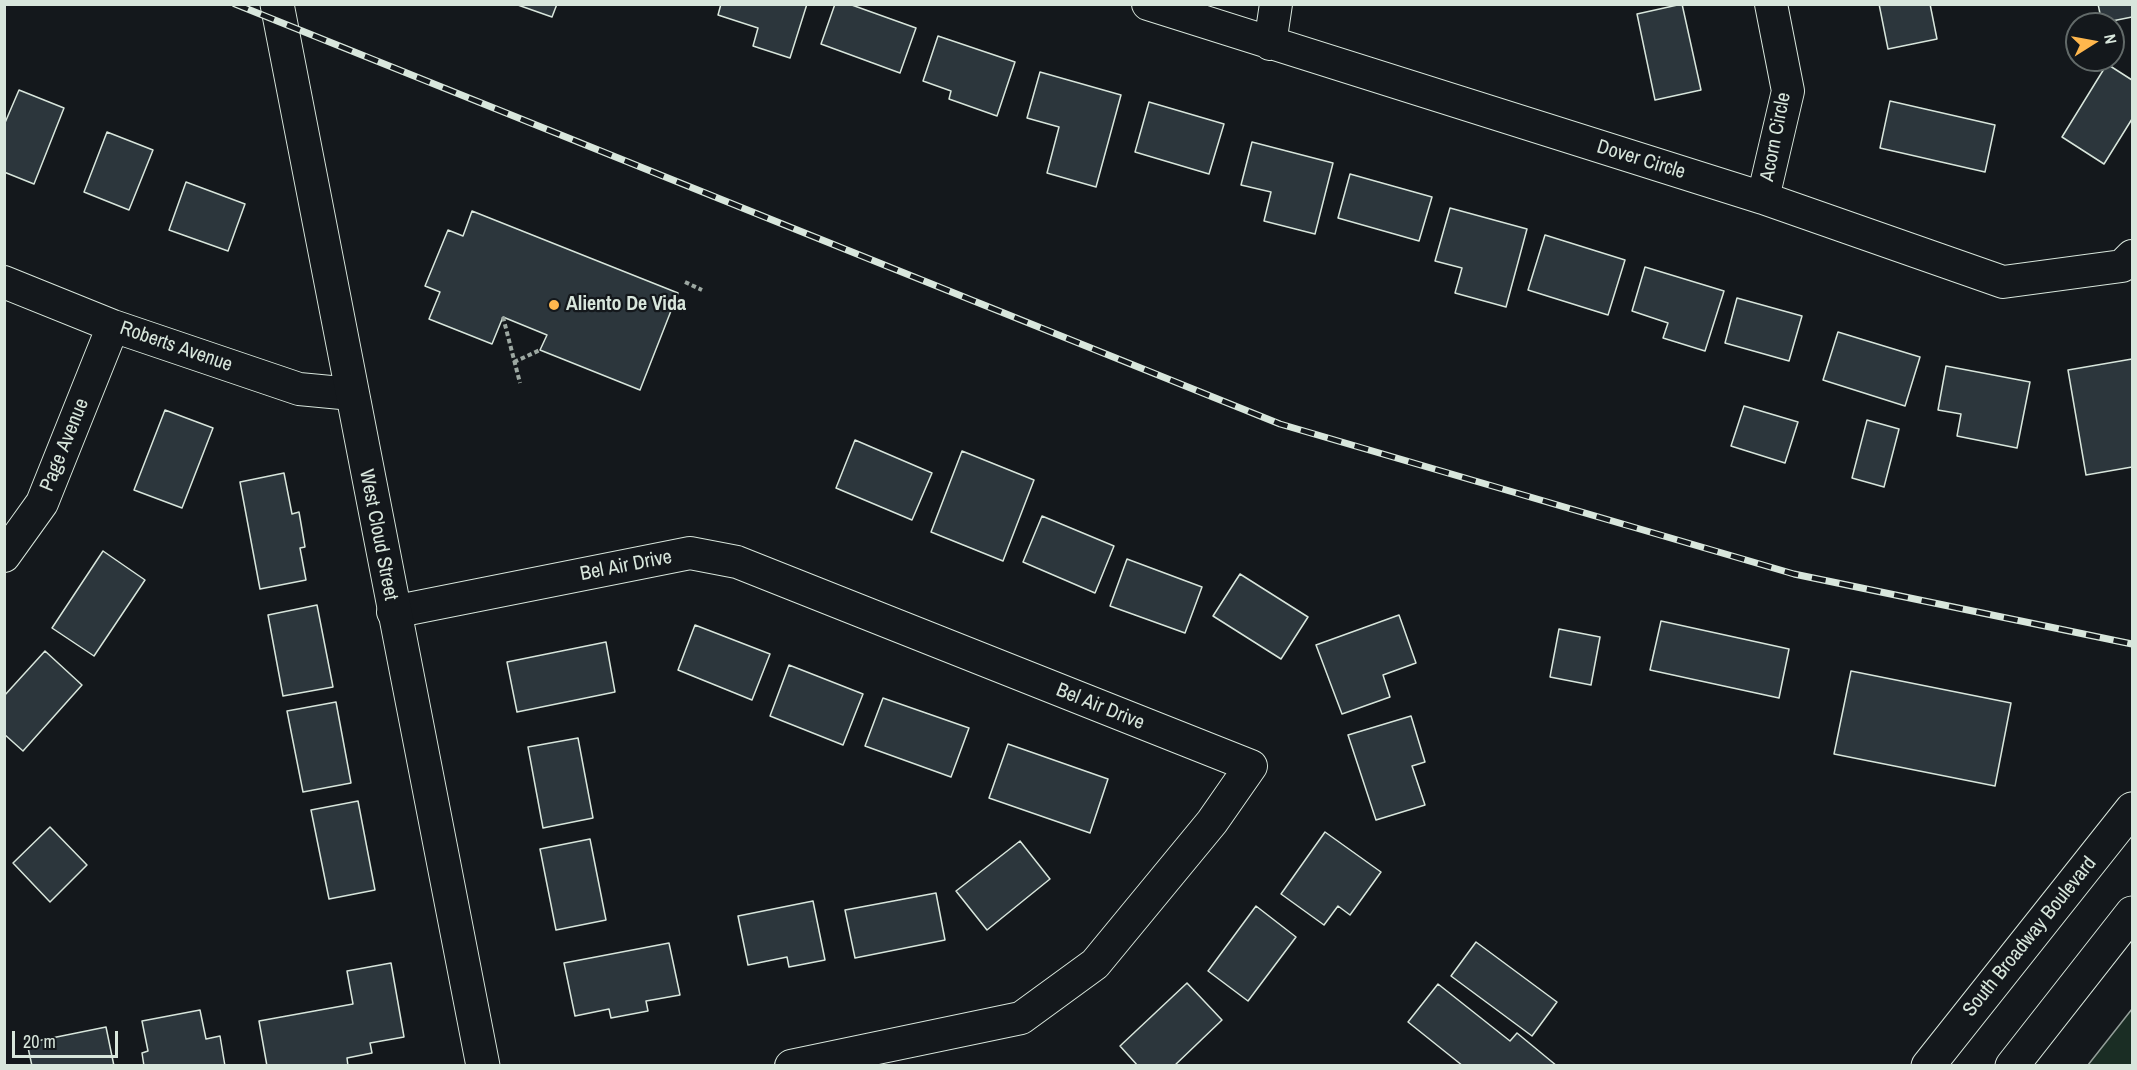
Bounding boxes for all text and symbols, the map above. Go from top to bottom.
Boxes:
north arrow [2065,12,2125,72]
text: N [2099,32,2122,46]
street label: Acorn Circle [1756,90,1796,184]
street label: Dover Circle [1594,135,1688,185]
place label: Aliento De Vida [566,293,686,317]
marker: Aliento De Vida [547,298,561,312]
street label: Roberts Avenue [117,317,235,377]
street label: Page Avenue [35,395,95,495]
street label: West Cloud Street [354,468,402,602]
street label: Bel Air Drive [578,545,674,587]
street label: Bel Air Drive [1052,678,1148,736]
street label: South Broadway Boulevard [1958,852,2102,1022]
scale bar [15,1019,122,1057]
text: 20 m [23,1029,56,1054]

